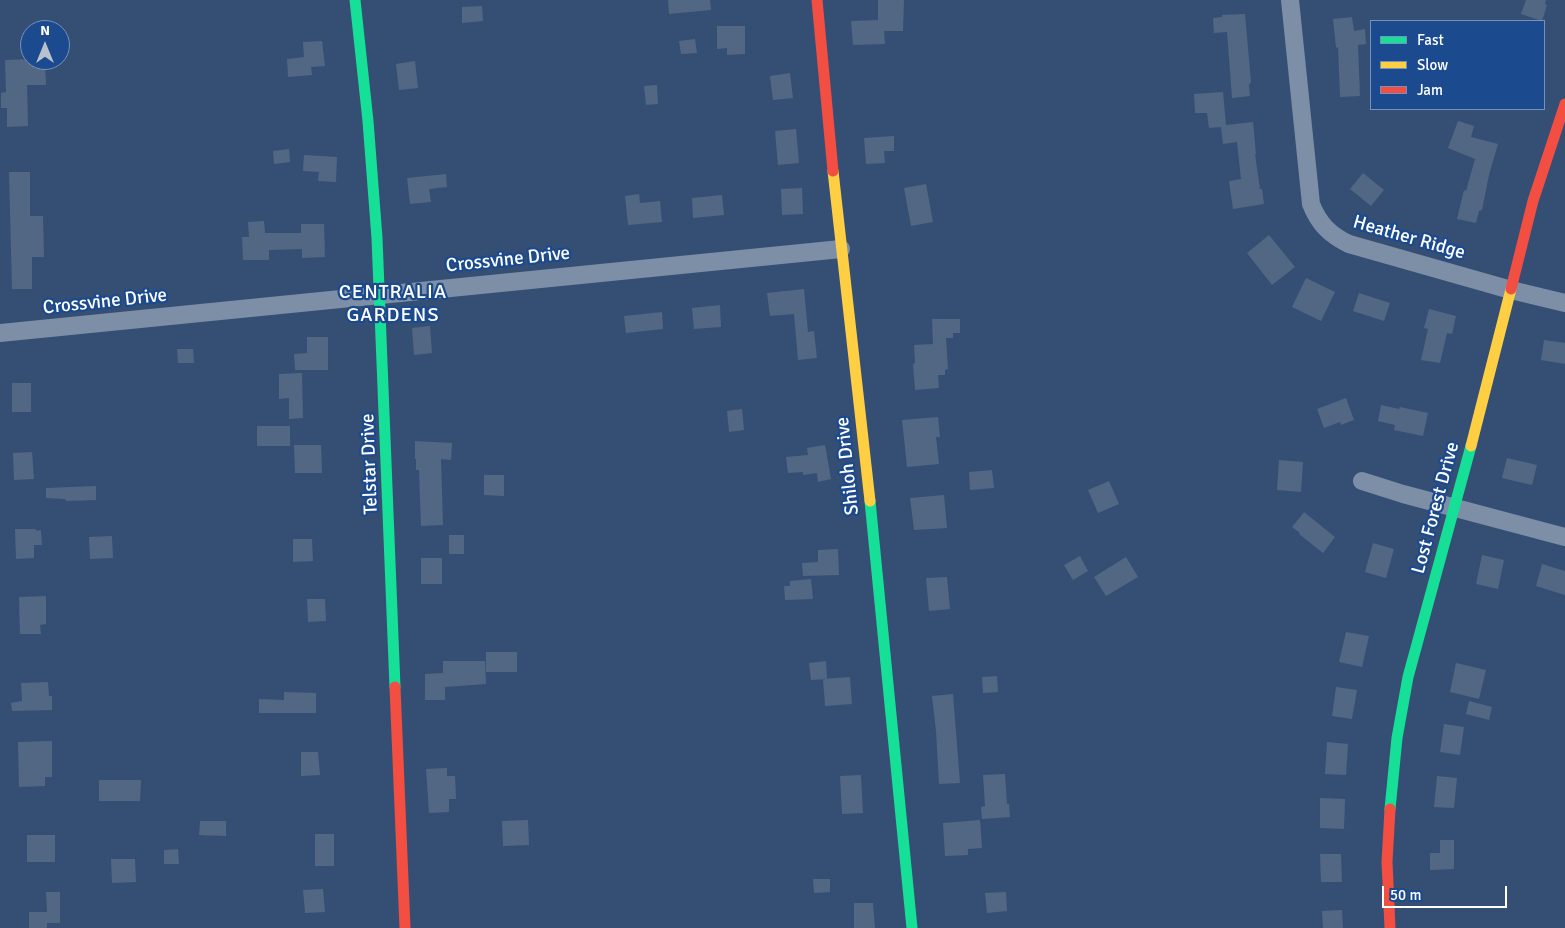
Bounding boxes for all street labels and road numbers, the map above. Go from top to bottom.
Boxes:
street label: Heather Ridge [1350,211,1468,265]
street label: Crossvine Drive [445,242,571,278]
street label: Crossvine Drive [42,284,168,320]
street label: Telstar Drive [357,413,383,515]
street label: Shiloh Drive [832,416,864,516]
street label: Lost Forest Drive [1407,440,1465,576]

